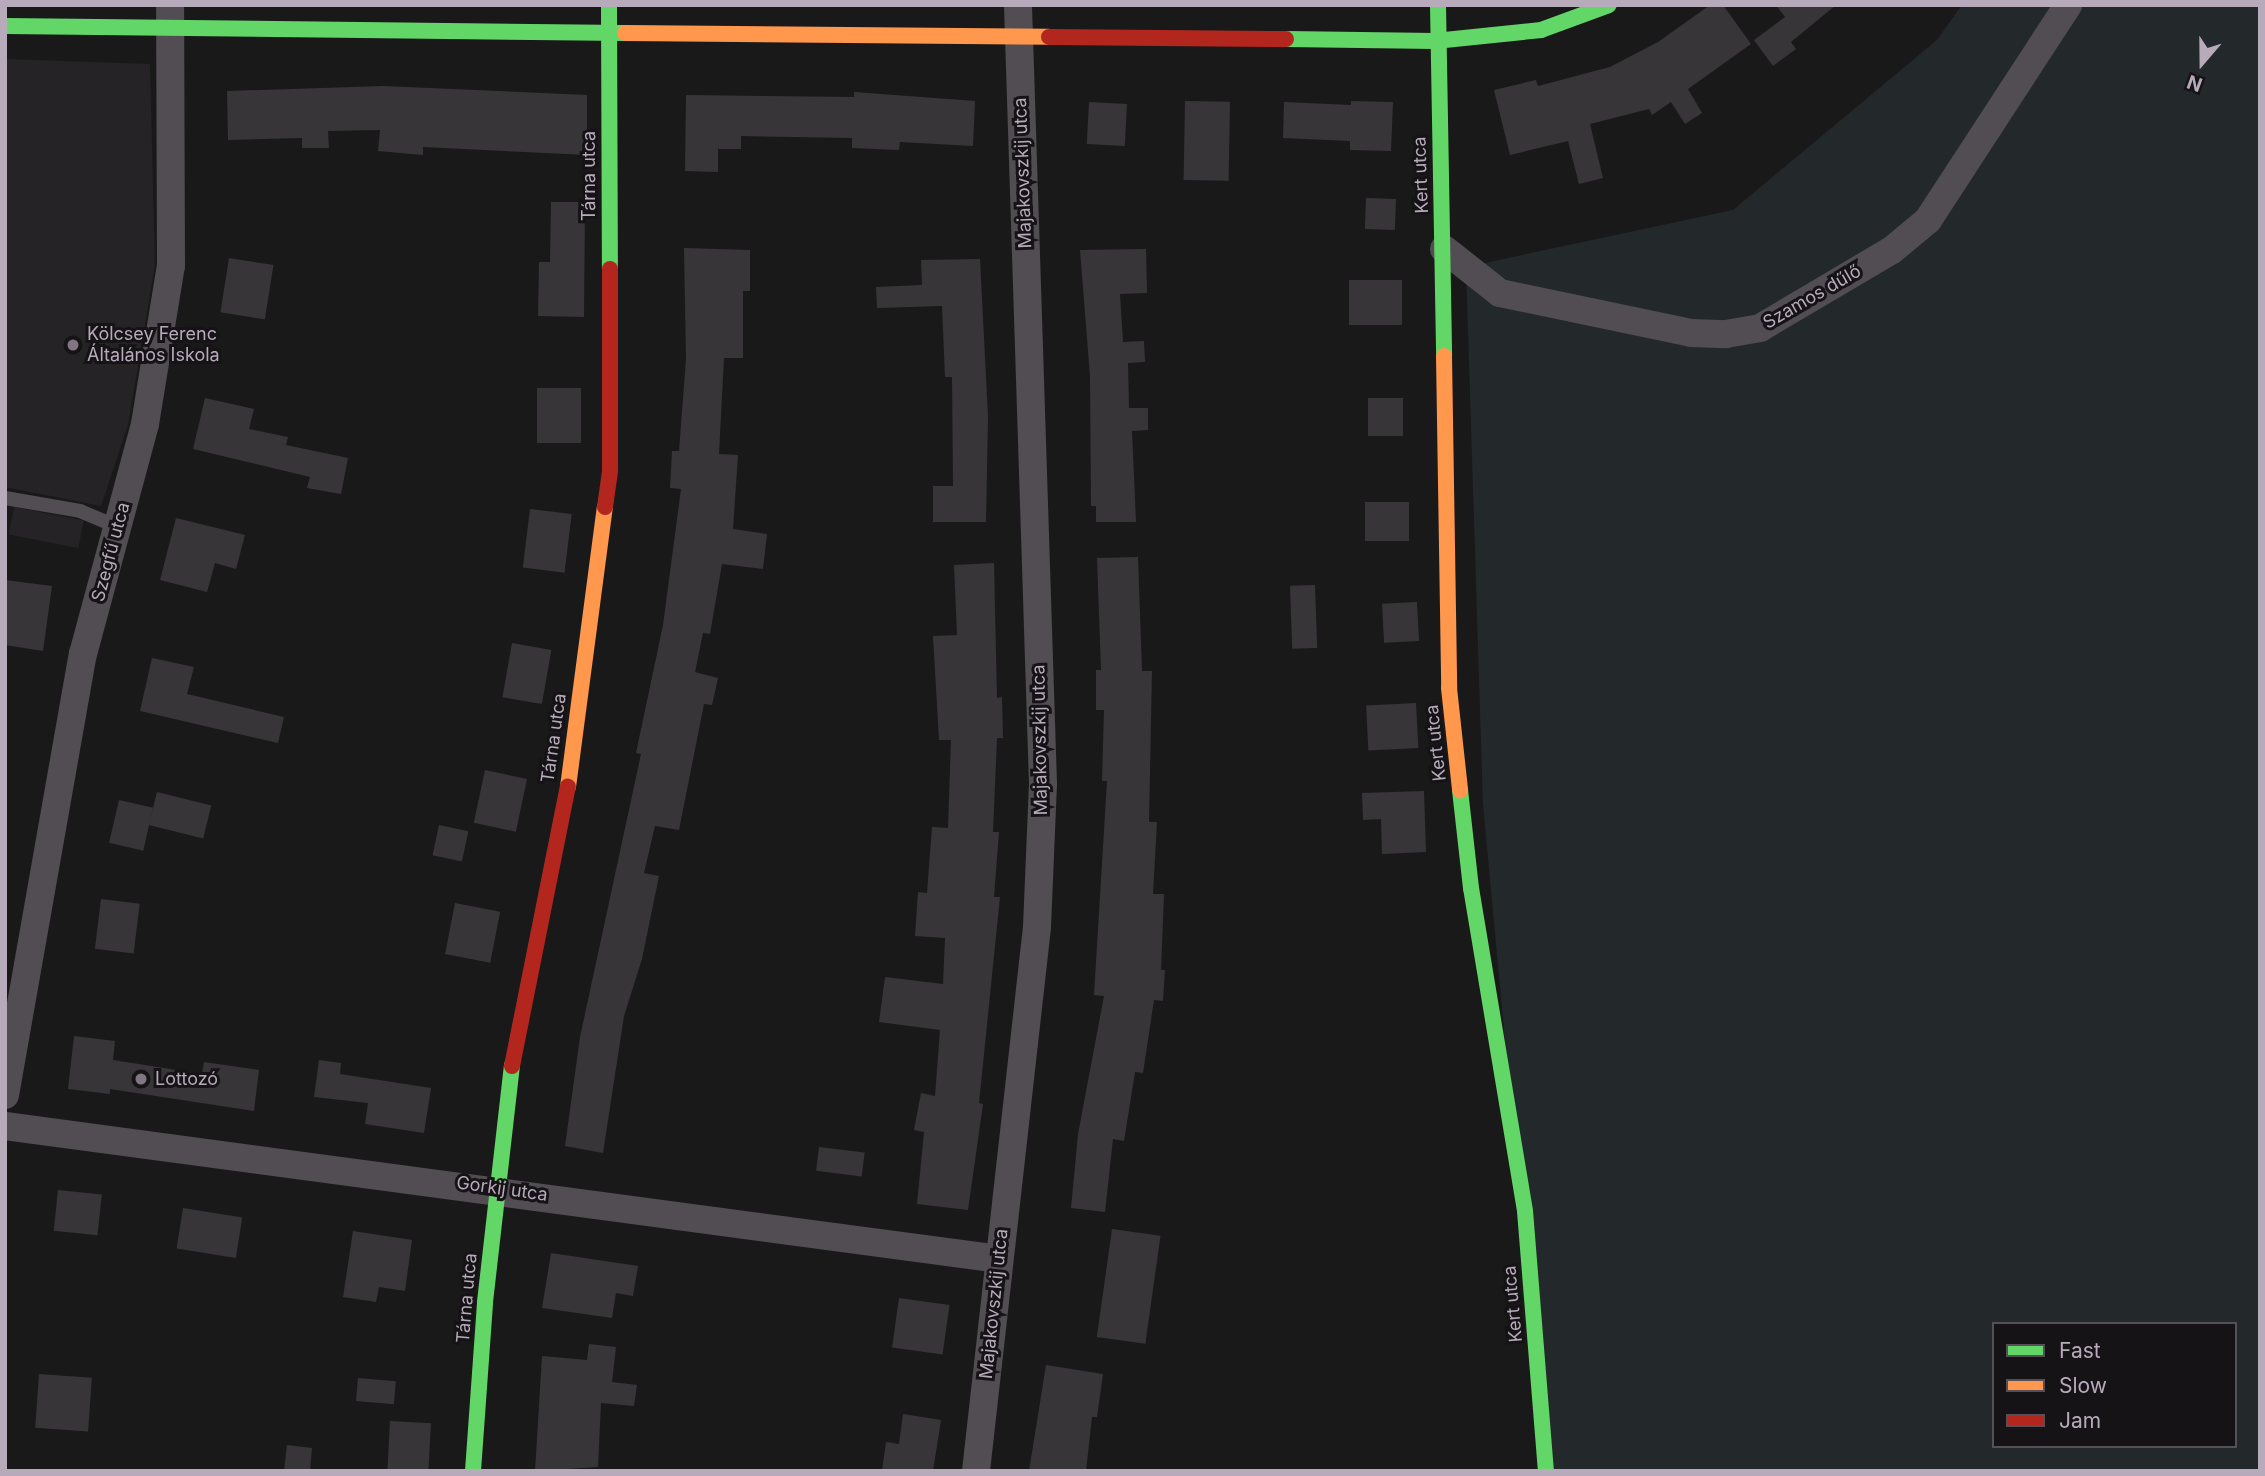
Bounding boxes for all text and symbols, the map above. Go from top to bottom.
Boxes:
north arrow [2167,28,2237,98]
text: N [2184,70,2205,96]
street label: Majakovszkij utca [1010,97,1036,249]
street label: Tárna utca [578,131,600,221]
street label: Kert utca [1409,136,1433,214]
street label: Szamos dűlő [1759,260,1865,334]
place label: Kölcsey Ferenc Általános Iskola [87,324,220,366]
marker: Kölcsey Ferenc Általános Iskola [65,337,81,353]
street label: Szegfű utca [87,500,135,604]
street label: Majakovszkij utca [1028,664,1052,816]
street label: Tárna utca [537,692,571,784]
street label: Kert utca [1421,704,1451,782]
place label: Lottozó [155,1068,218,1090]
marker: Lottozó [133,1071,149,1087]
street label: Gorkij utca [455,1172,549,1206]
street label: Majakovszkij utca [975,1228,1013,1380]
street label: Tárna utca [452,1252,482,1344]
street label: Kert utca [1499,1265,1527,1343]
legend [1992,1322,2237,1448]
text: Fast [2059,1338,2101,1363]
text: Slow [2059,1373,2107,1398]
text: Jam [2059,1408,2101,1433]

